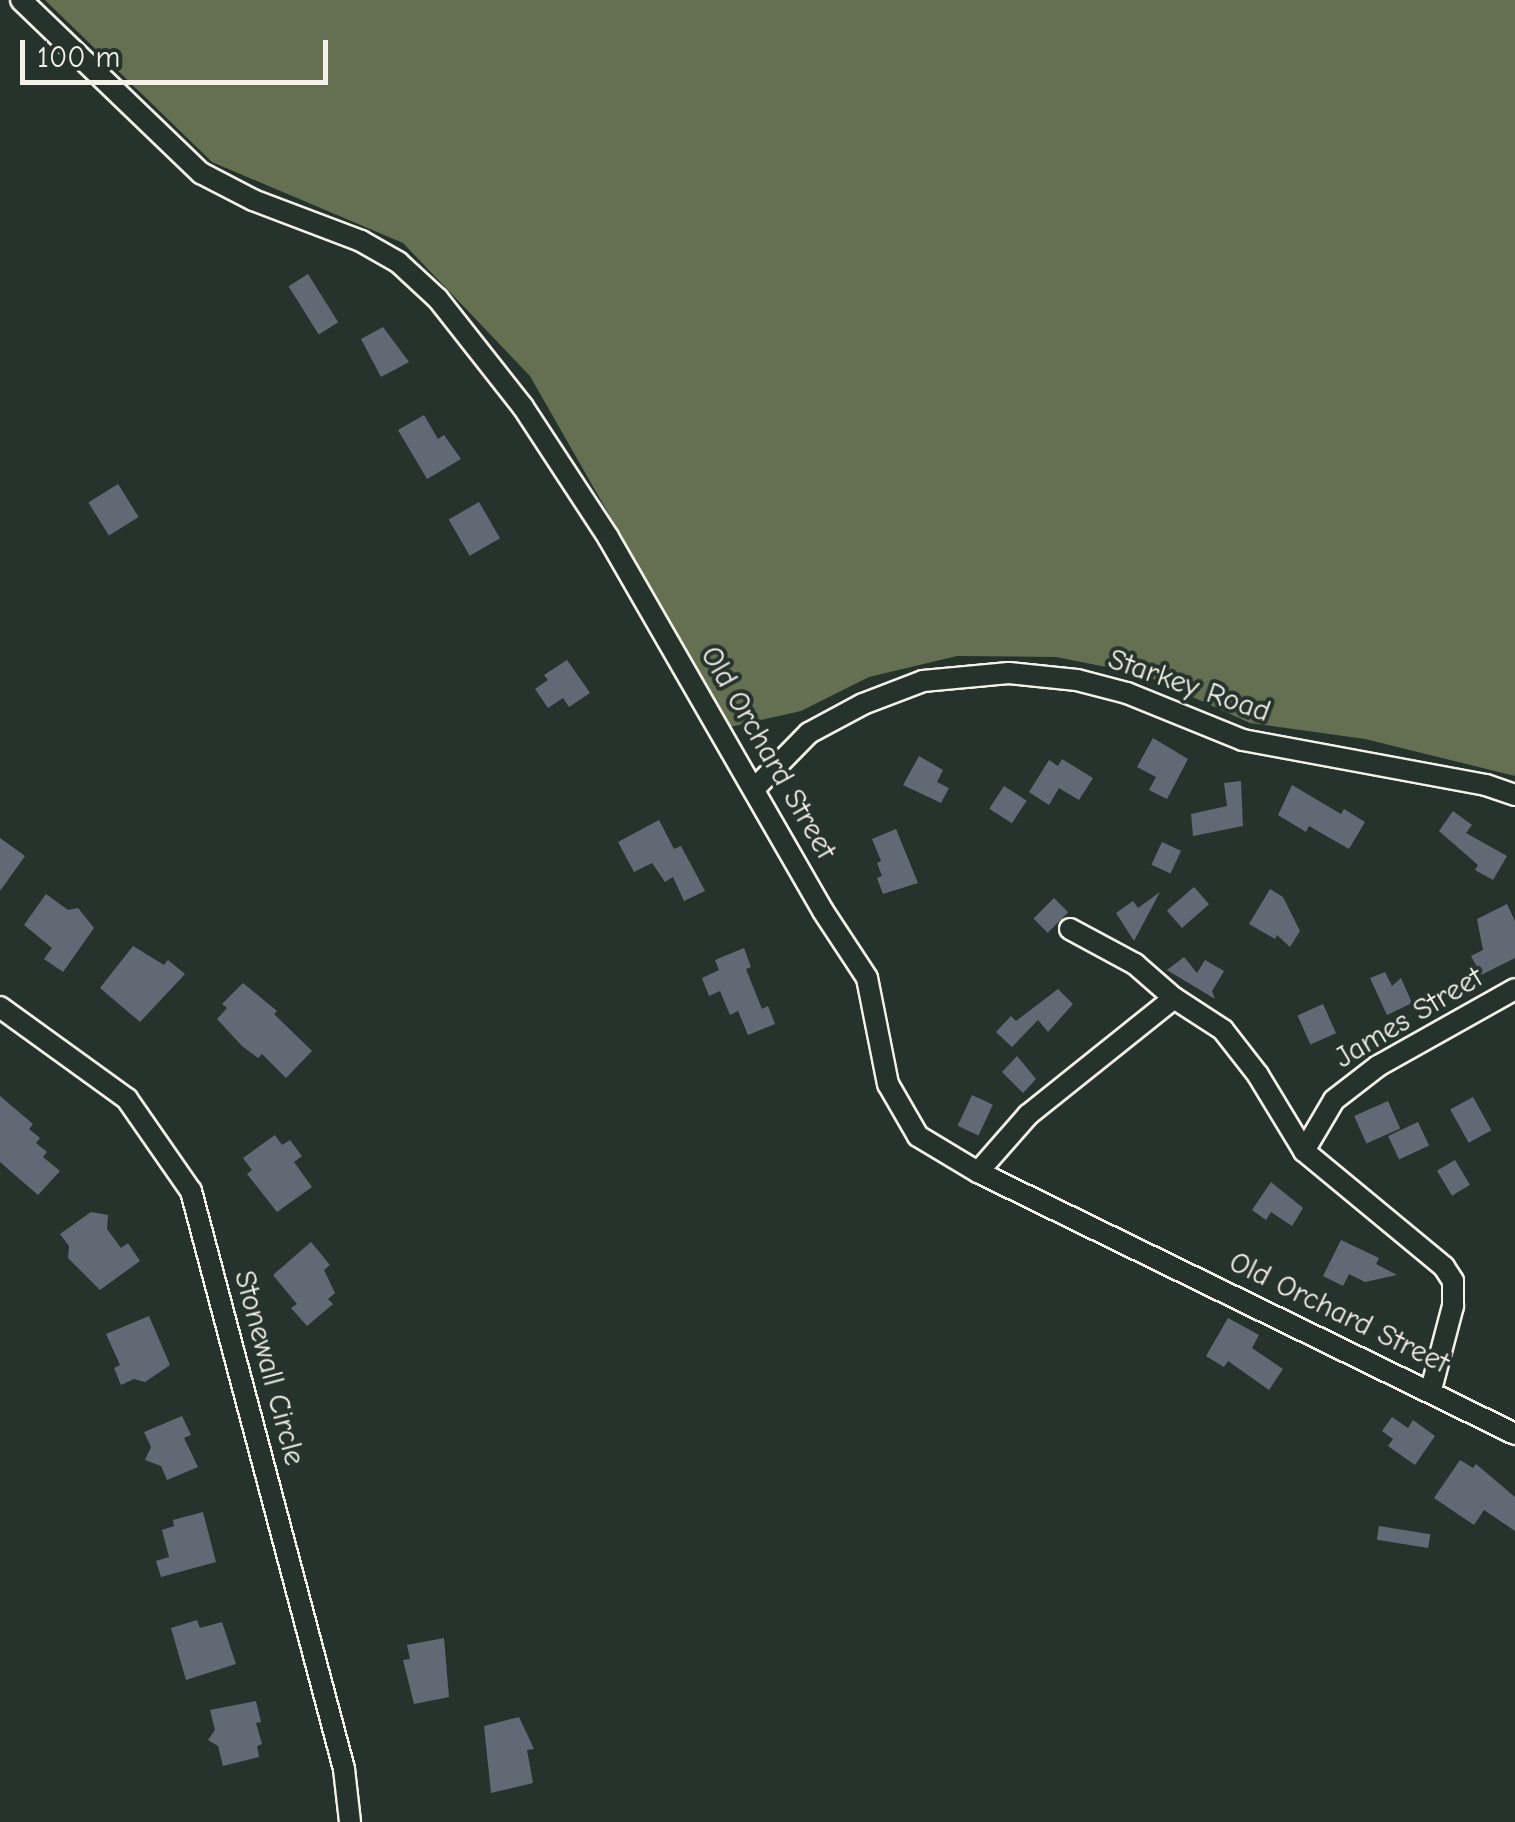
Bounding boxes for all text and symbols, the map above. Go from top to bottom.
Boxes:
scale bar [25,20,332,82]
text: 100 m [37,40,120,75]
street label: Old Orchard Street [692,640,844,866]
street label: Starkey Road [1103,642,1275,730]
street label: James Street [1328,960,1490,1076]
street label: Old Orchard Street [1223,1244,1455,1382]
street label: Stonewall Circle [226,1267,312,1469]

